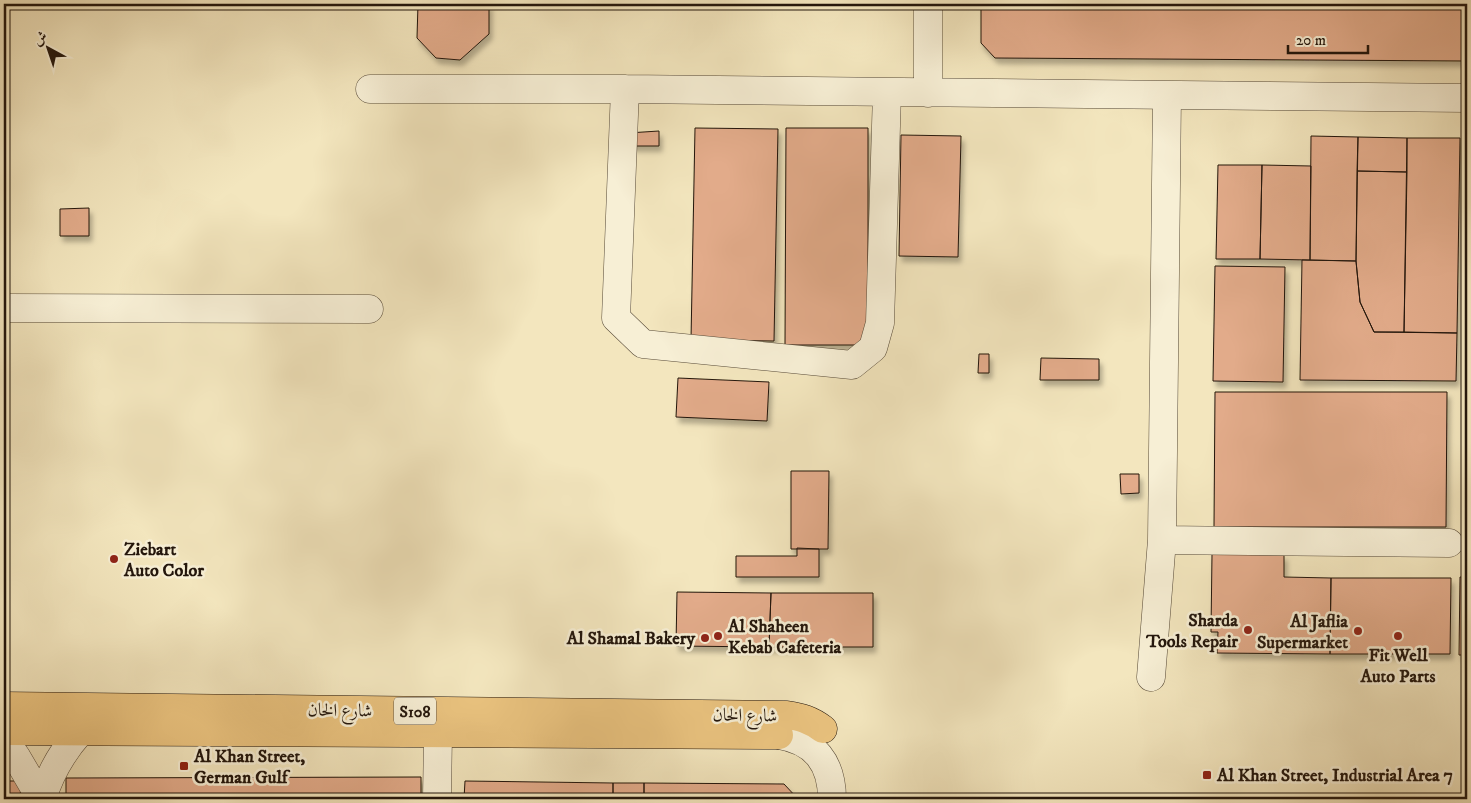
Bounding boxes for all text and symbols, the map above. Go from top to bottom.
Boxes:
north arrow [22,22,72,72]
scale bar [1288,22,1368,54]
text: ش [29,27,51,50]
text: 20 m [1296,31,1326,50]
place label: Ziebart Auto Color [123,539,204,582]
marker: Ziebart Auto Color [108,553,120,565]
place label: Sharda Tools Repair [1145,610,1238,653]
place label: Al Jaflia Supermarket [1257,611,1348,654]
place label: Al Shaheen Kebab Cafeteria [727,616,842,659]
marker: Sharda Tools Repair [1242,624,1254,636]
marker: Al Jaflia Supermarket [1352,625,1364,637]
place label: Al Shamal Bakery [566,628,695,650]
marker: Al Shaheen Kebab Cafeteria [712,630,724,642]
marker: Fit Well Auto Parts [1392,630,1404,642]
marker: Al Shamal Bakery [699,632,711,644]
place label: Fit Well Auto Parts [1359,645,1436,688]
road number: S108 [394,698,436,724]
street label: شارع الخان [307,699,373,726]
street label: شارع الخان [712,704,778,731]
place label: Al Khan Street, German Gulf [193,746,305,789]
marker: Al Khan Street, German Gulf [178,760,190,772]
place label: Al Khan Street, Industrial Area 7 [1216,765,1453,787]
marker: Al Khan Street, Industrial Area 7 [1201,769,1213,781]

